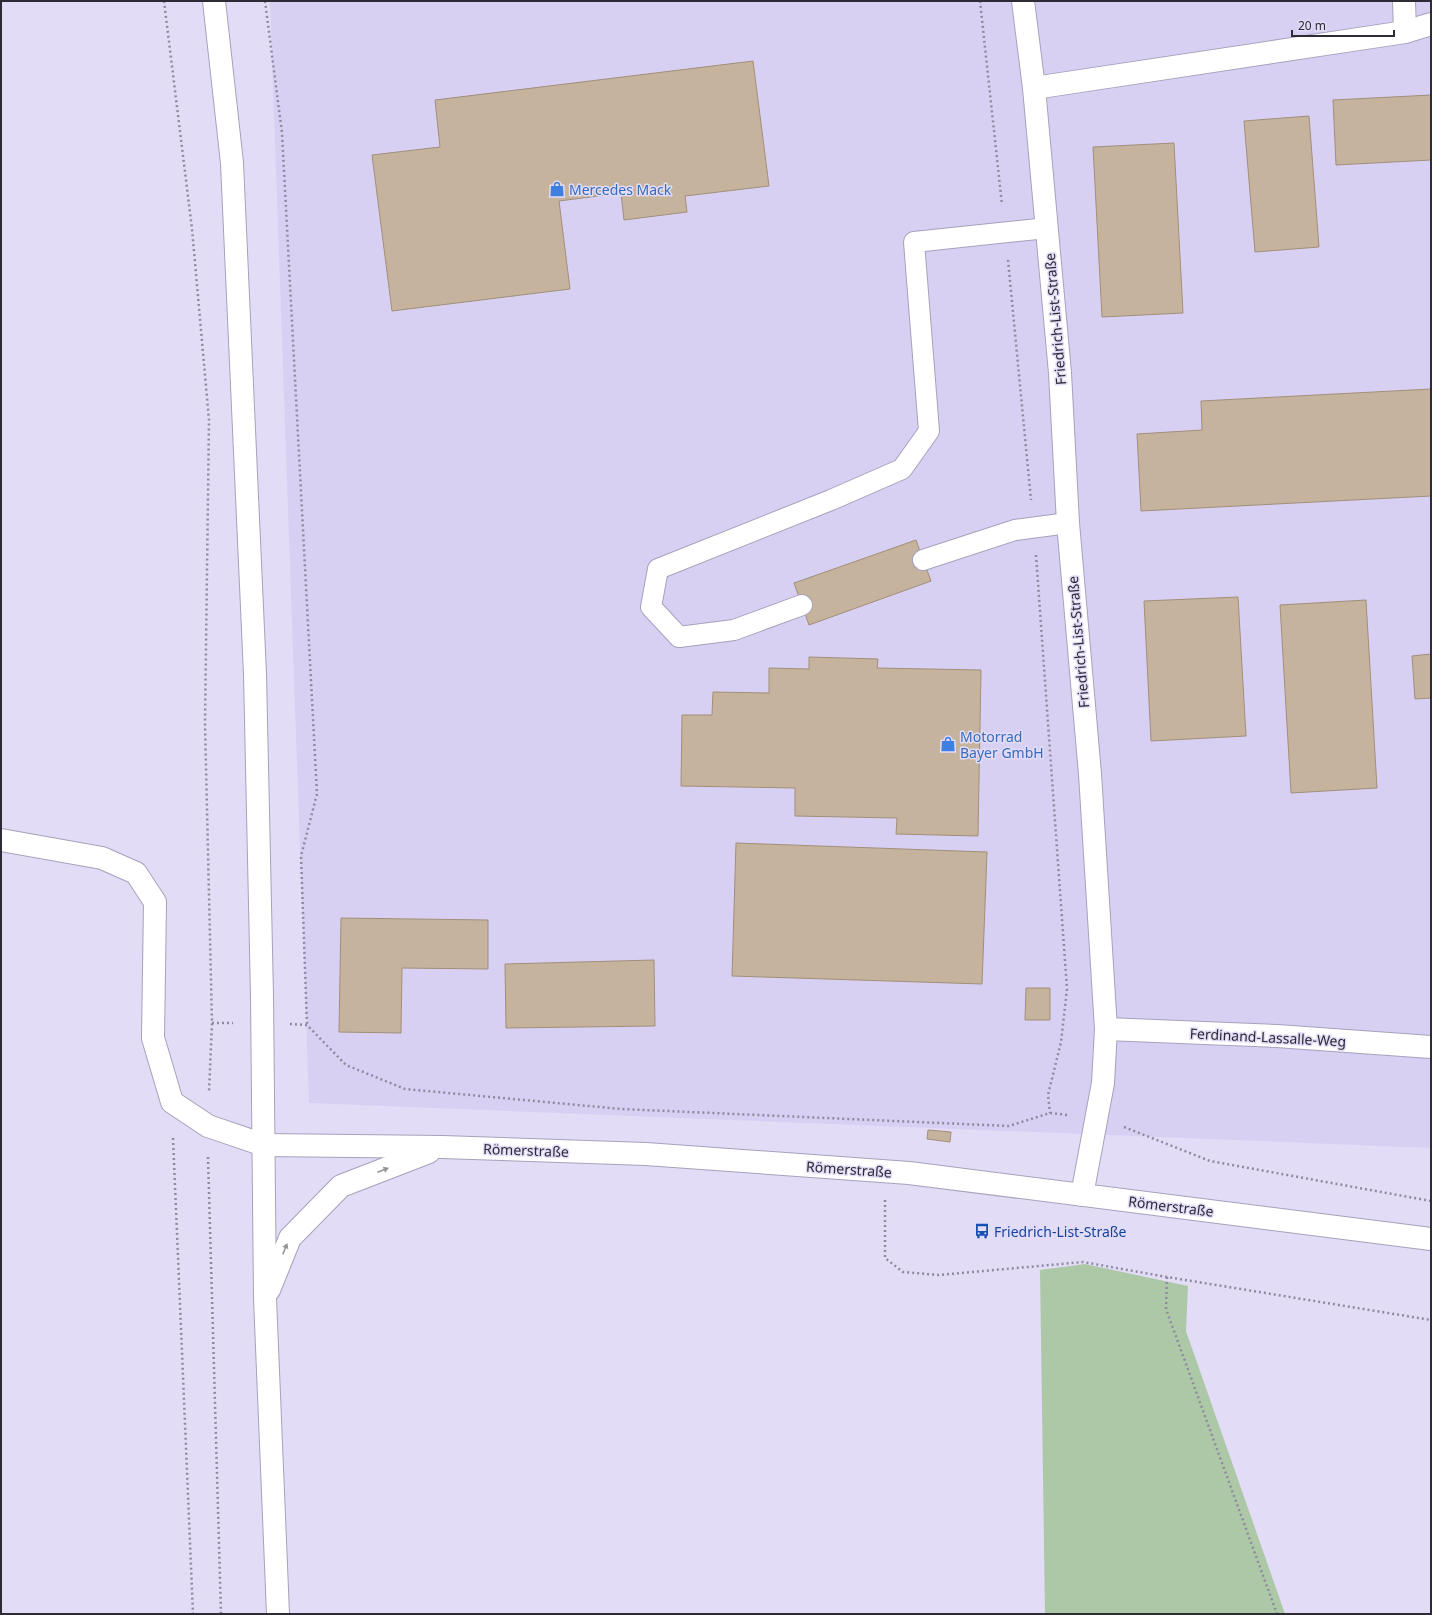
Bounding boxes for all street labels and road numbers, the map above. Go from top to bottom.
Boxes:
street label: Friedrich-List-Straße [1040,252,1070,386]
street label: Friedrich-List-Straße [1063,575,1093,709]
street label: Ferdinand-Lassalle-Weg [1189,1023,1347,1051]
street label: Römerstraße [483,1139,569,1161]
street label: Römerstraße [806,1157,893,1181]
street label: Römerstraße [1127,1191,1215,1221]

